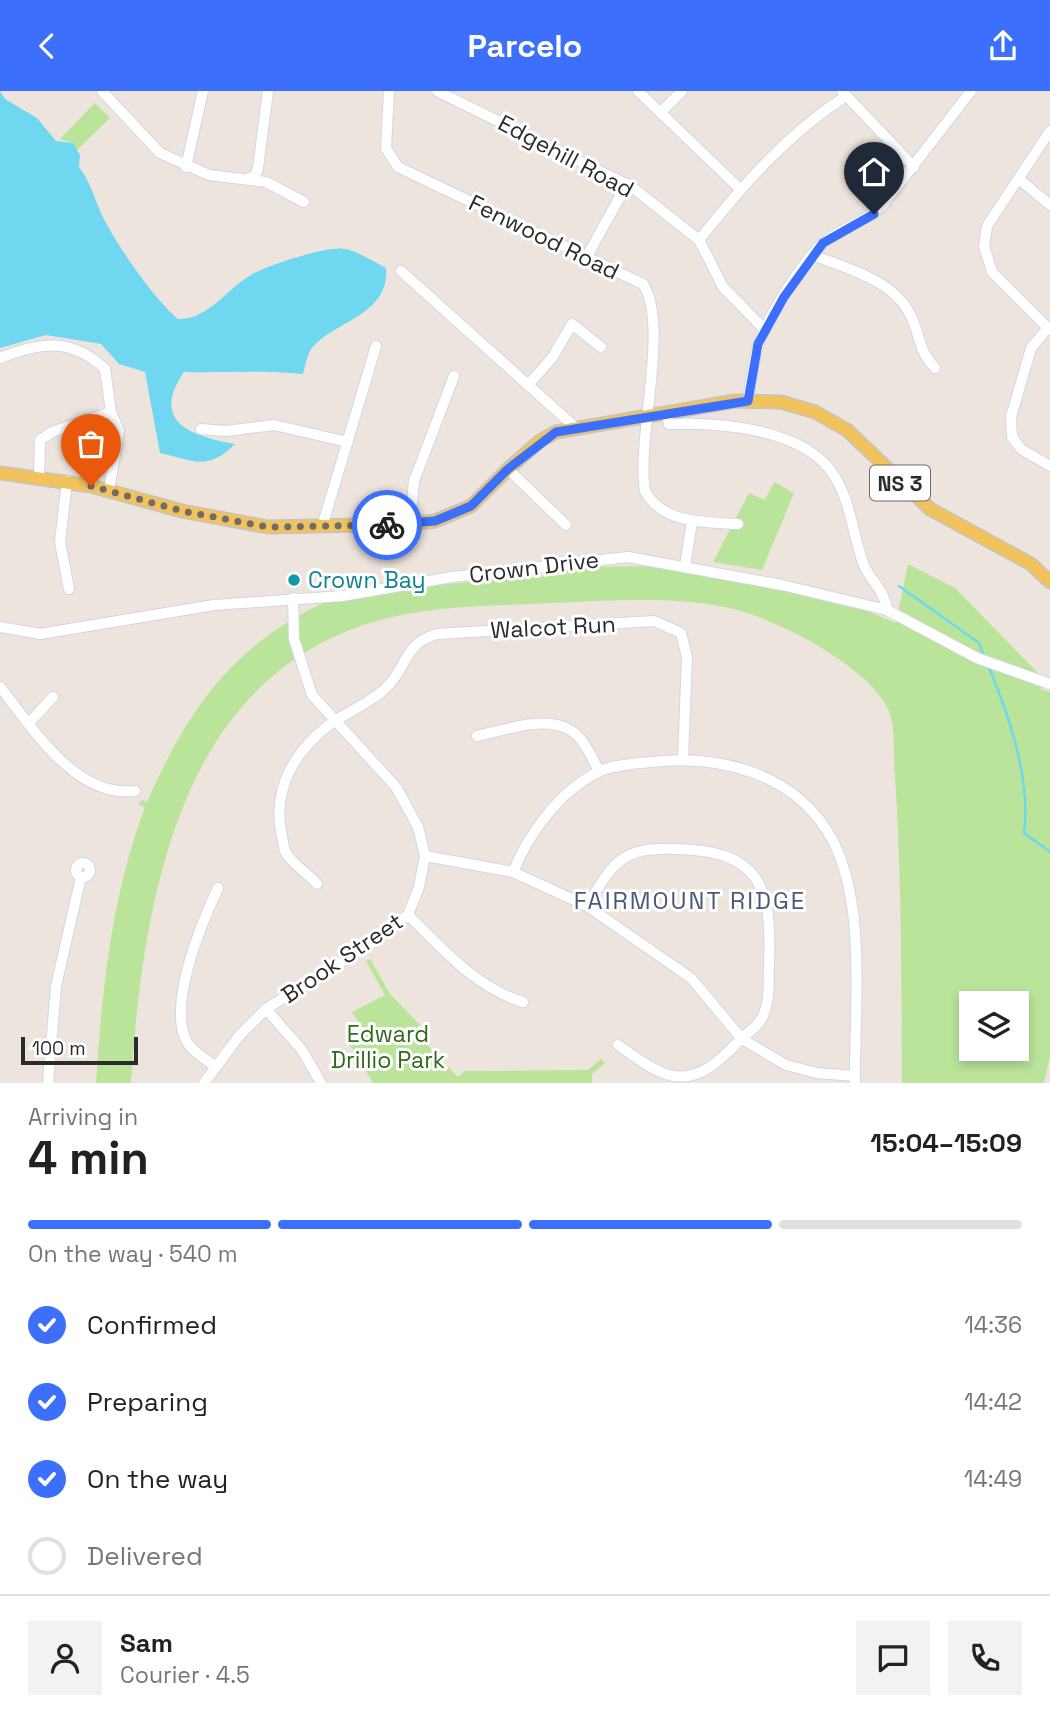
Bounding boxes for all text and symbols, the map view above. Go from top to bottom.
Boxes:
text: Parcelo [468,26,582,66]
icon: back [28,27,66,65]
icon: share [984,27,1022,65]
street label: Edgehill Road [493,108,639,204]
pin [844,142,904,214]
icon: home [855,153,893,191]
street label: Fenwood Road [464,188,624,286]
pin [61,414,121,486]
icon: bag [72,425,110,463]
road number: NS 3 [870,465,930,501]
courier [352,490,422,560]
icon: bike [368,506,406,544]
street label: Crown Drive [467,544,601,590]
place label: Crown Bay [308,565,426,595]
marker: Crown Bay [286,572,302,588]
street label: Walcot Run [490,609,616,645]
district label: FAIRMOUNT RIDGE [574,885,806,916]
street label: Brook Street [275,906,409,1010]
map controls [959,991,1029,1061]
button: layers [959,991,1029,1061]
park label: Edward Drillio Park [331,1019,445,1075]
scale bar [21,1034,138,1066]
text: 100 m [32,1036,86,1061]
text: Arriving in [28,1102,138,1132]
text: 15:04–15:09 [870,1126,1022,1160]
text: 4 min [28,1129,149,1187]
text: On the way · 540 m [28,1239,238,1269]
icon: check [28,1306,66,1344]
text: Confirmed [87,1308,217,1342]
text: 14:36 [964,1310,1022,1340]
icon: check [28,1383,66,1421]
text: Preparing [87,1385,208,1419]
text: 14:42 [964,1387,1022,1417]
icon: check [28,1460,66,1498]
text: On the way [87,1462,228,1496]
text: 14:49 [964,1464,1022,1494]
text: Delivered [87,1539,203,1573]
button: person [28,1621,102,1695]
button: chat [856,1621,930,1695]
button: phone [948,1621,1022,1695]
text: Sam [120,1626,173,1660]
text: Courier · 4.5 [120,1660,250,1690]

